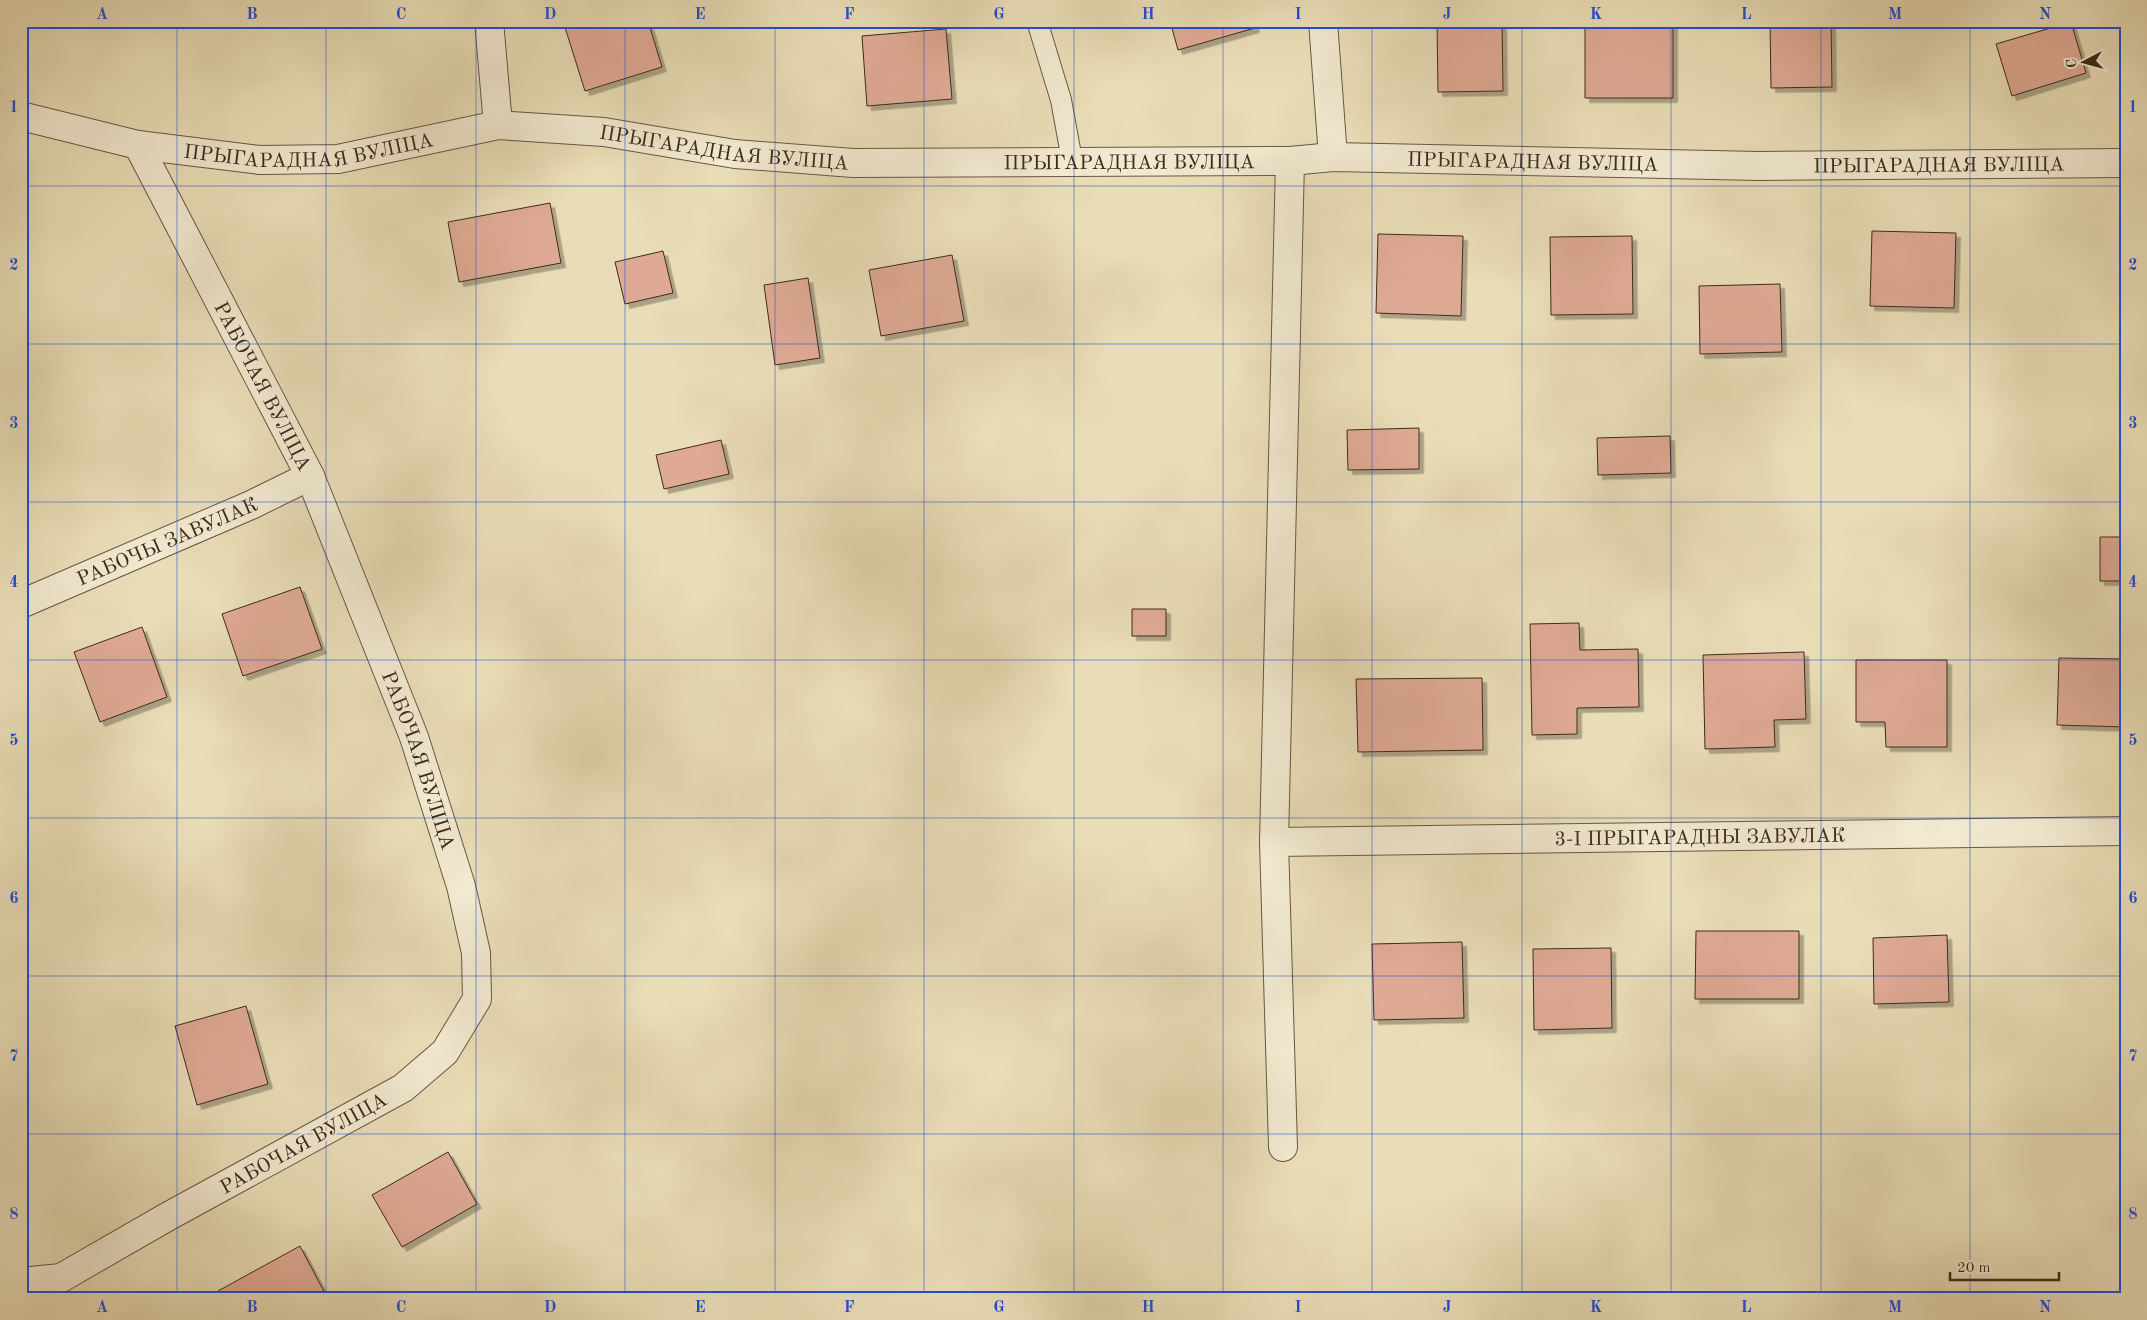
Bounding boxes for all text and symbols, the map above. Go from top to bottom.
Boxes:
text: A [96,7,108,23]
text: B [246,7,258,23]
text: C [396,7,406,23]
text: D [544,7,556,23]
text: E [694,7,706,23]
text: F [844,7,855,23]
text: G [993,7,1005,23]
text: H [1141,7,1155,23]
text: I [1294,7,1302,23]
text: J [1443,7,1452,23]
text: K [1590,7,1602,23]
text: L [1741,7,1752,23]
text: M [1888,7,1902,23]
text: N [2039,7,2052,23]
north arrow [2060,38,2110,88]
text: С [2065,58,2080,69]
text: 1 [9,100,19,116]
text: 1 [2128,100,2138,116]
street label: ПРЫГАРАДНАЯ ВУЛІЦА [598,123,849,175]
street label: ПРЫГАРАДНАЯ ВУЛІЦА [182,131,435,172]
street label: ПРЫГАРАДНАЯ ВУЛІЦА [1407,151,1659,176]
street label: ПРЫГАРАДНАЯ ВУЛІЦА [1003,153,1255,174]
street label: ПРЫГАРАДНАЯ ВУЛІЦА [1813,156,2065,178]
text: 2 [9,258,19,274]
text: 2 [2128,258,2138,274]
street label: РАБОЧАЯ ВУЛІЦА [209,299,313,475]
text: 3 [9,416,19,432]
text: 3 [2128,416,2138,432]
street label: РАБОЧЫ ЗАВУЛАК [74,495,261,591]
text: 4 [9,575,19,591]
text: 4 [2128,575,2138,591]
street label: РАБОЧАЯ ВУЛІЦА [377,669,457,852]
text: 5 [9,733,19,749]
text: 5 [2128,733,2138,749]
street label: 3-І ПРЫГАРАДНЫ ЗАВУЛАК [1554,827,1846,850]
text: 6 [9,891,19,907]
text: 6 [2128,891,2138,907]
text: 7 [9,1049,19,1065]
text: 7 [2128,1049,2138,1065]
street label: РАБОЧАЯ ВУЛІЦА [217,1091,391,1199]
text: 8 [9,1207,19,1223]
text: 8 [2128,1207,2138,1223]
scale bar [1950,1250,2058,1282]
text: 20 m [1957,1261,1991,1276]
text: A [96,1300,108,1316]
text: B [246,1300,258,1316]
text: C [396,1300,406,1316]
text: D [544,1300,556,1316]
text: E [694,1300,706,1316]
text: F [844,1300,855,1316]
text: G [993,1300,1005,1316]
text: H [1141,1300,1155,1316]
text: I [1294,1300,1302,1316]
text: J [1443,1300,1452,1316]
text: K [1590,1300,1602,1316]
text: L [1741,1300,1752,1316]
text: M [1888,1300,1902,1316]
text: N [2039,1300,2052,1316]

